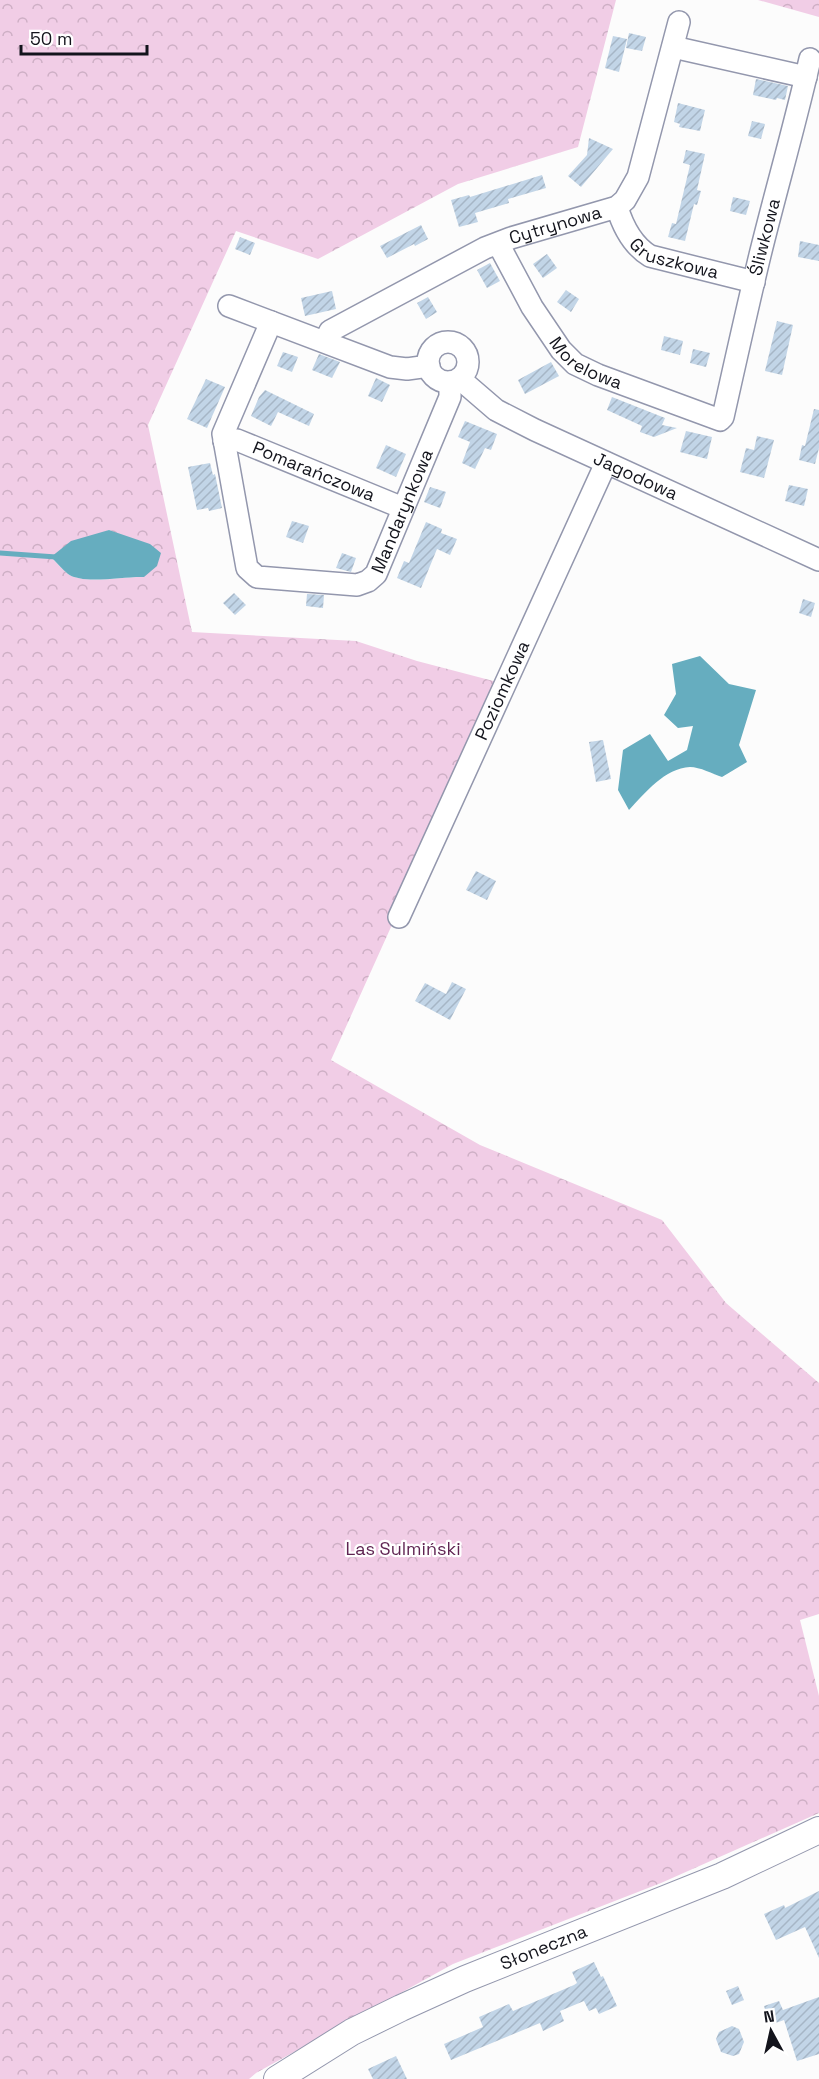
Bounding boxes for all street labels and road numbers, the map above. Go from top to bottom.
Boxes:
street label: Śliwkowa [743,196,785,278]
street label: Cytrynowa [506,200,604,249]
street label: Gruszkowa [625,233,721,284]
street label: Morelowa [544,332,626,394]
street label: Pomarańczowa [249,436,379,506]
street label: Mandarynkowa [366,446,438,577]
street label: Jagodowa [590,446,682,505]
street label: Poziomkowa [469,637,534,743]
street label: Słoneczna [497,1919,590,1975]

